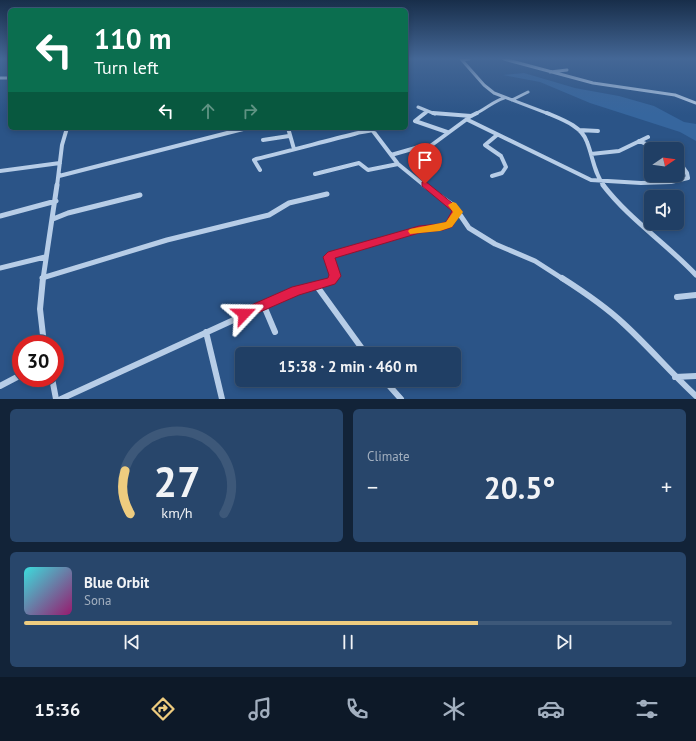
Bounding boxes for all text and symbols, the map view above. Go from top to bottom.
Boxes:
text: 110 m [94,20,171,57]
icon: left [28,24,80,76]
text: Turn left [94,56,159,79]
icon: left [155,100,177,122]
icon: ahead [197,100,219,122]
icon: right [239,100,261,122]
north arrow [644,142,684,182]
map controls [644,142,684,230]
pin [408,143,442,184]
icon: arrive [414,149,436,171]
button: sound [644,190,684,230]
position arrow [223,293,265,335]
speed limit sign: 30 [12,335,64,387]
text: 15:38 · 2 min · 460 m [279,357,417,376]
text: Climate [367,448,410,465]
text: 27 [153,454,200,507]
text: 20.5° [484,468,555,507]
text: − [367,473,378,501]
text: + [661,473,672,501]
text: km/h [161,502,192,521]
text: Blue Orbit [84,573,149,592]
text: Sona [84,592,111,609]
icon: previous [121,631,143,653]
icon: pause [337,631,359,653]
icon: next [553,631,575,653]
icon: directions [149,695,177,723]
icon: music [246,695,274,723]
icon: phone [343,695,371,723]
icon: climate [440,695,468,723]
icon: car [537,695,565,723]
icon: filters [633,695,661,723]
text: 15:36 [34,698,80,721]

